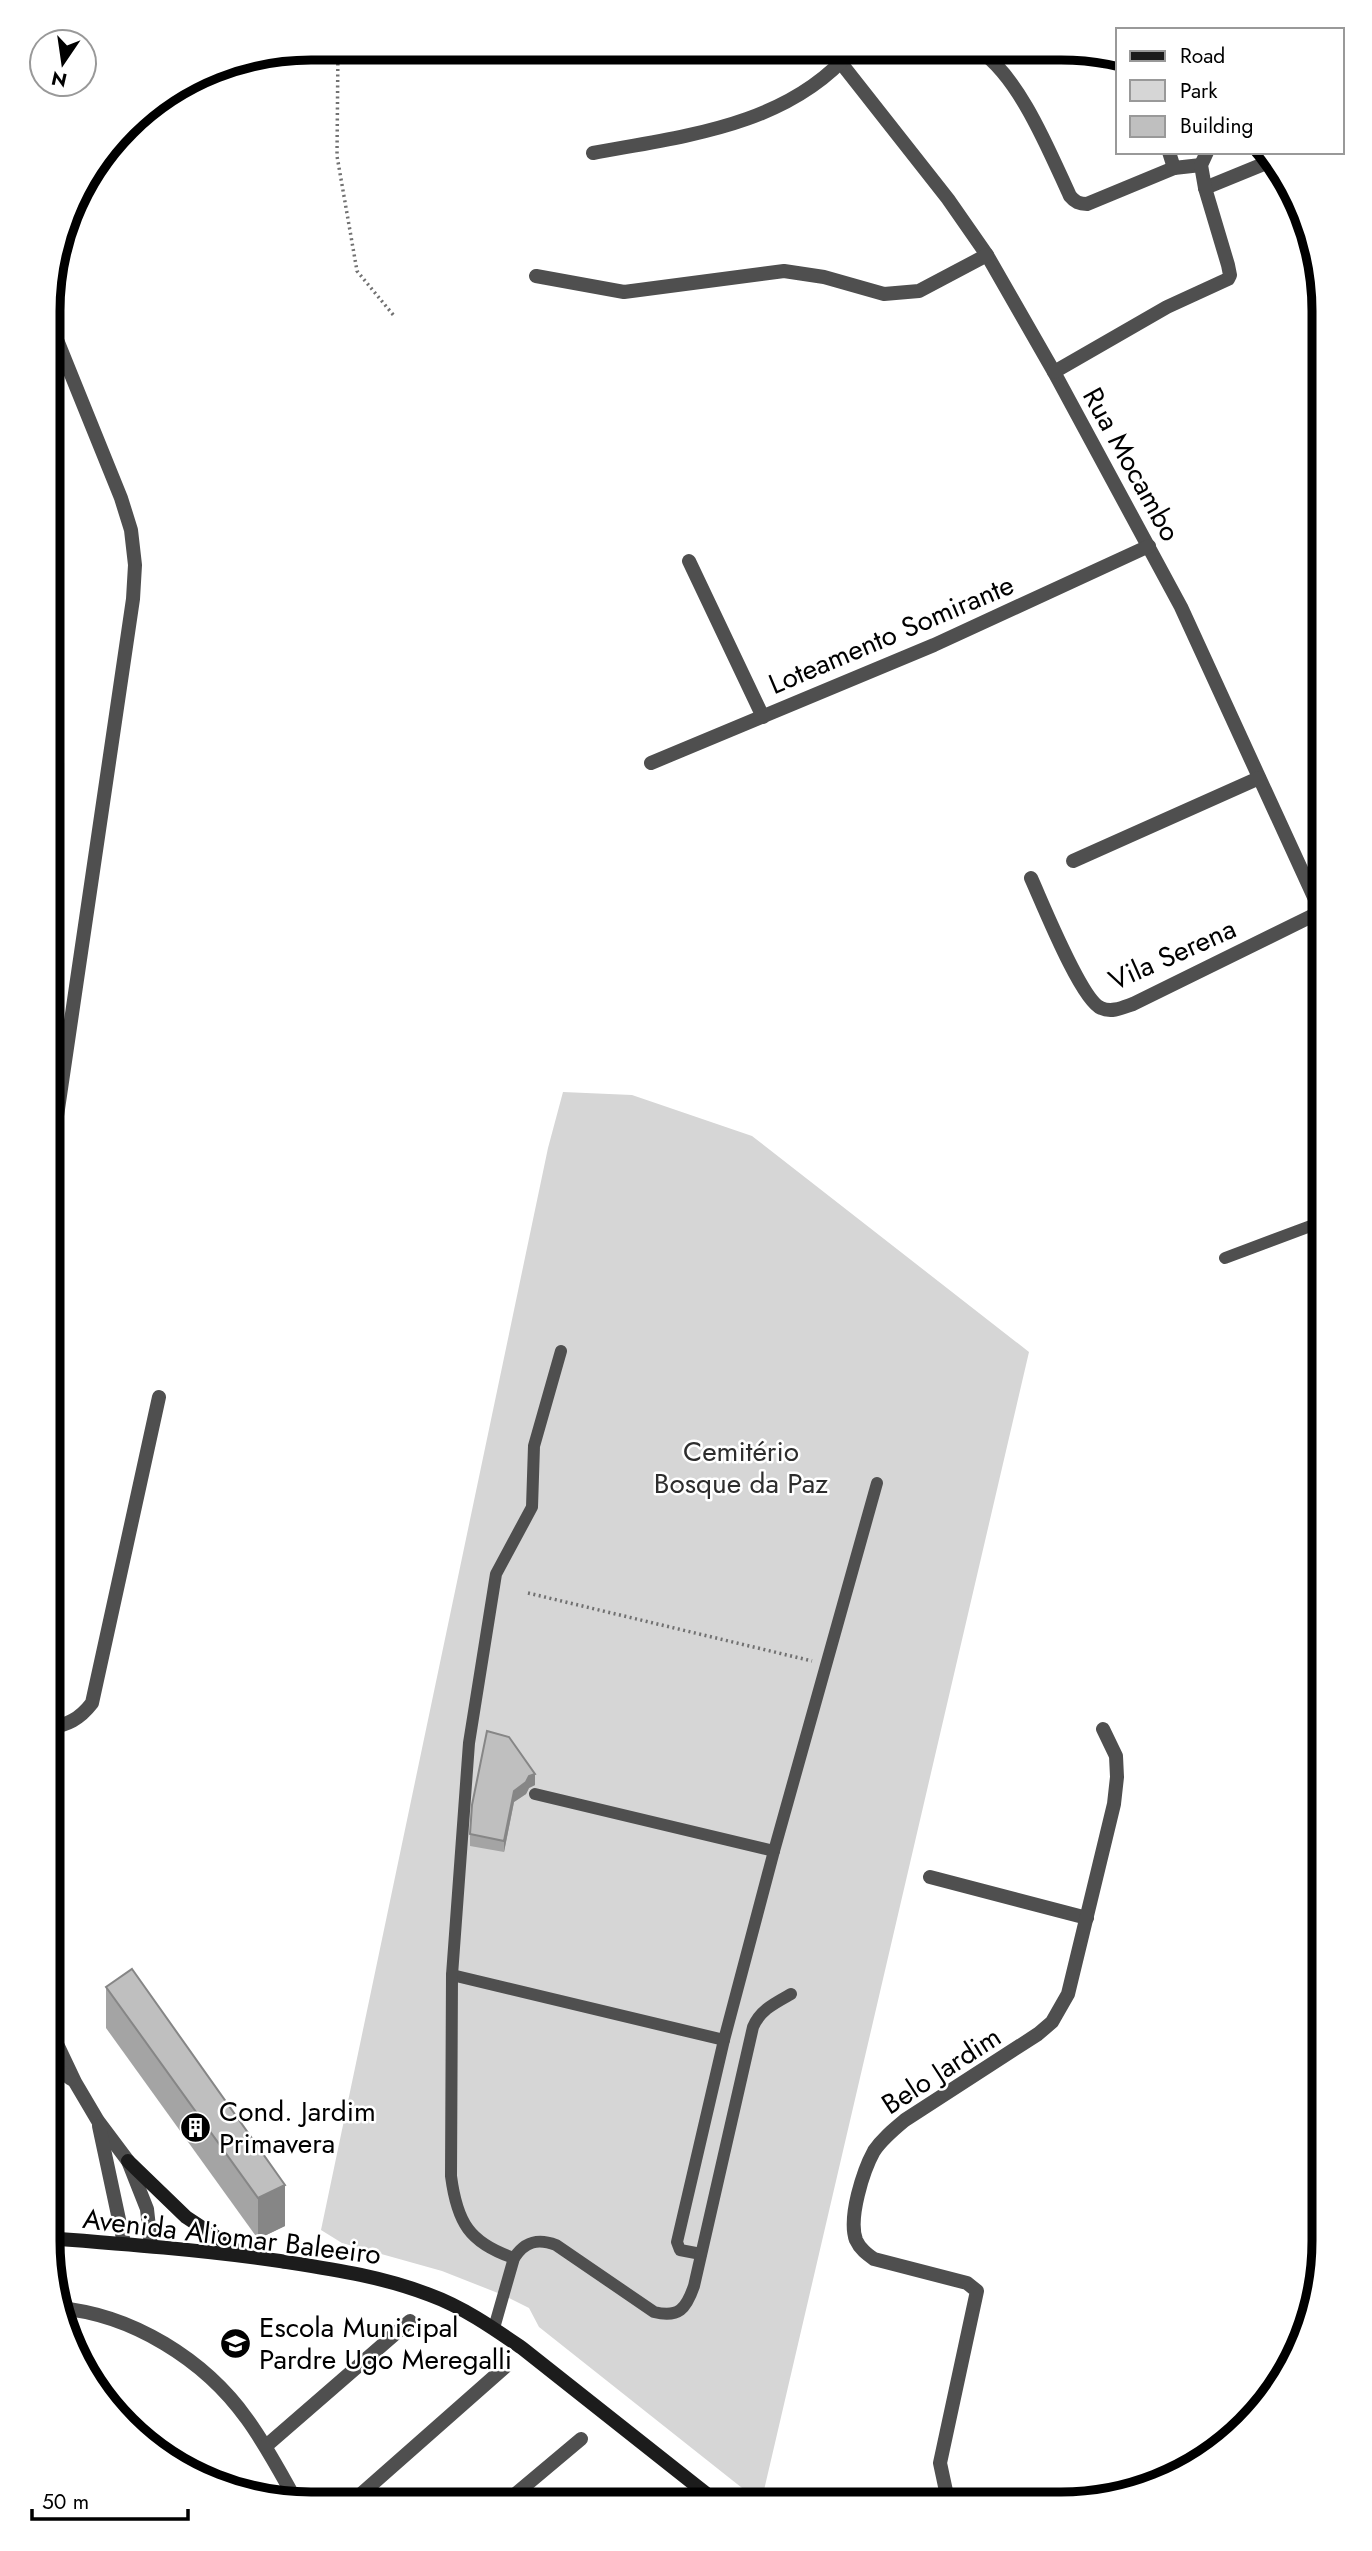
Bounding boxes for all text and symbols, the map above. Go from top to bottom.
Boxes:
north arrow [28,28,98,98]
legend [1116,28,1344,154]
text: Road [1180,41,1225,71]
text: N [49,64,70,94]
text: Park [1180,76,1218,106]
text: Building [1180,111,1253,141]
street label: Rua Mocambo [1072,380,1191,549]
street label: Loteamento Somirante [762,564,1020,705]
street label: Vila Serena [1102,908,1242,1001]
park label: Cemitério Bosque da Paz [654,1431,828,1504]
street label: Belo Jardim [873,2016,1009,2124]
place label: Cond. Jardim Primavera [219,2091,376,2164]
building icon: Cond. Jardim Primavera [179,2110,213,2144]
street label: Avenida Aliomar Baleeiro [80,2198,383,2275]
place label: Escola Municipal Pardre Ugo Meregalli [259,2307,512,2380]
school or university icon: Escola Municipal Pardre Ugo Meregalli [219,2326,253,2360]
scale bar [32,2478,187,2522]
text: 50 m [42,2487,89,2517]

